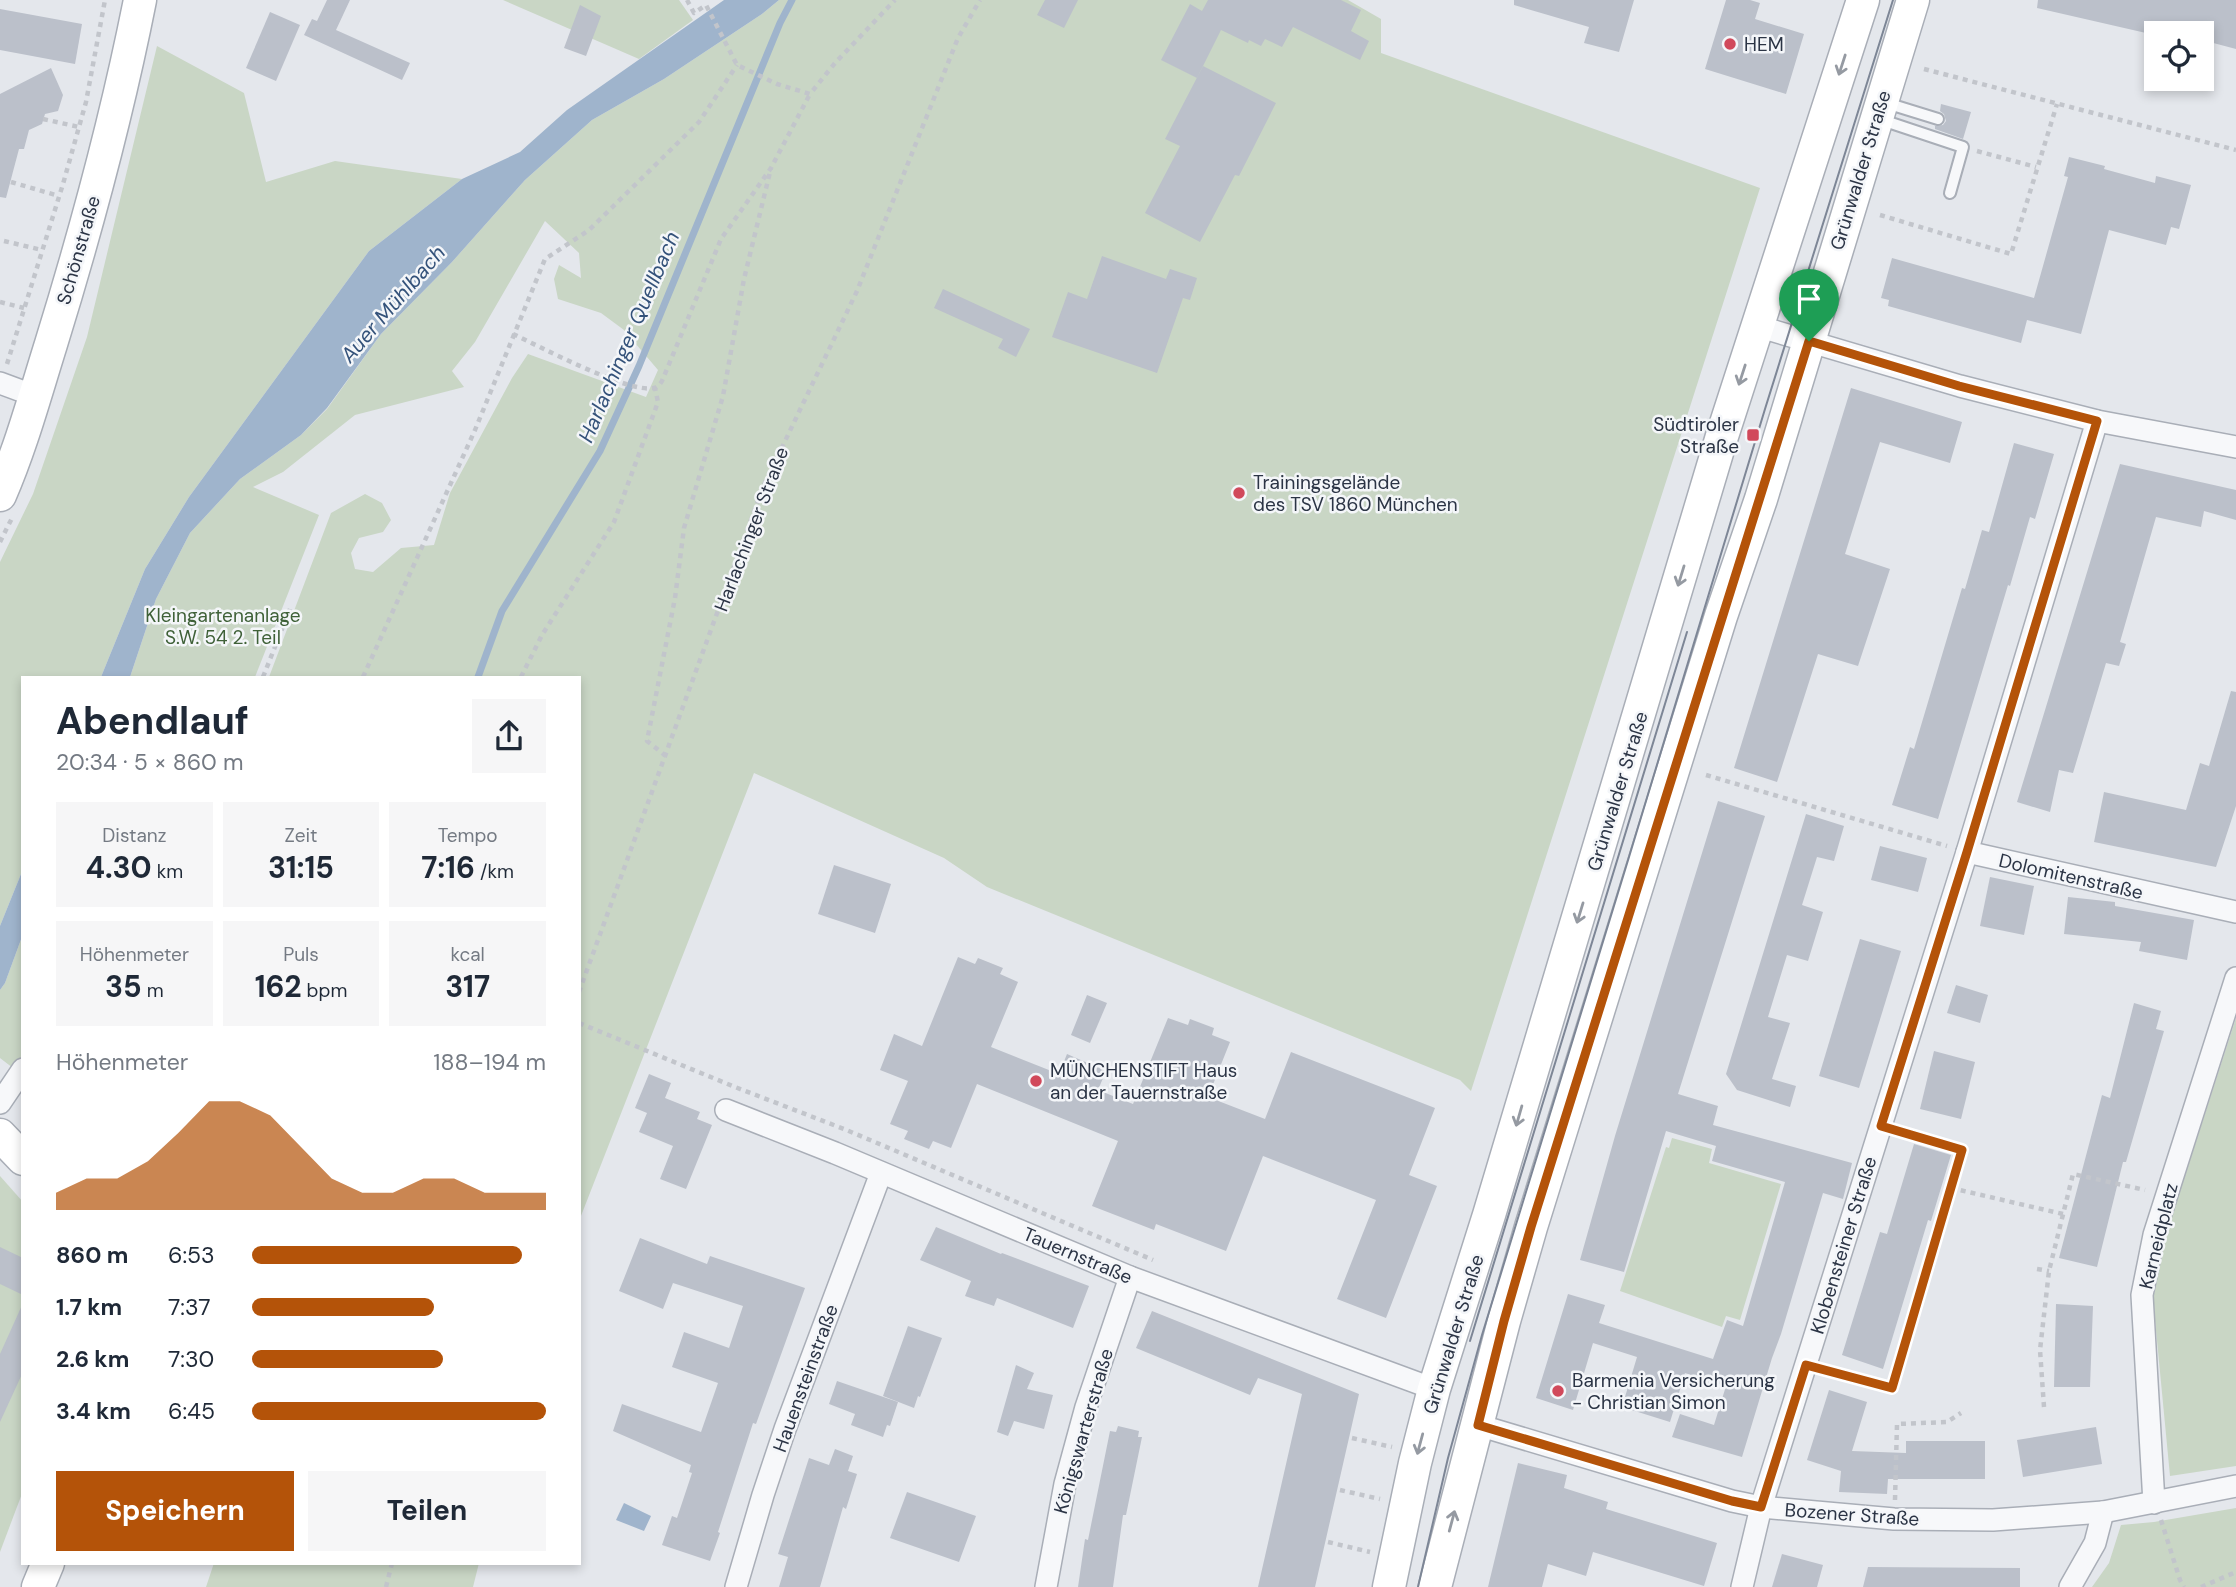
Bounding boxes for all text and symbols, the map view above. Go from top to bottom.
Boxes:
map controls [2144,21,2214,91]
button: locate [2144,21,2214,91]
place label: HEM [1744,32,1784,57]
marker: HEM [1722,36,1738,52]
one-way arrow [1835,54,1848,76]
street label: Grünwalder Straße [1824,87,1897,253]
street label: Schönstraße [51,193,106,307]
water label: Harlachinger Quellbach [572,227,686,447]
water label: Auer Mühlbach [334,239,452,369]
pin [1779,269,1839,341]
icon: arrive [1790,280,1828,318]
one-way arrow [1734,363,1747,385]
place label: Südtiroler Straße [1653,412,1739,459]
marker: Südtiroler Straße [1745,427,1761,443]
street label: Harlachinger Straße [709,443,794,615]
place label: Trainingsgelände des TSV 1860 München [1253,470,1458,517]
marker: Trainingsgelände des TSV 1860 München [1231,485,1247,501]
one-way arrow [1674,565,1687,587]
park label: Kleingartenanlage S.W. 54 2. Teil [145,603,301,650]
text: Abendlauf [56,696,249,746]
button: share [472,699,546,773]
street label: Grünwalder Straße [1581,708,1654,874]
text: 20:34 · 5 × 860 m [56,747,243,777]
text: Distanz [102,823,166,848]
text: Zeit [284,823,318,848]
text: Tempo [438,823,498,848]
text: 4.30 [85,848,152,887]
text: 31:15 [268,848,334,887]
text: 7:16 [421,848,475,887]
street label: Dolomitenstraße [1996,848,2145,905]
text: km [152,859,183,884]
text: /km [475,859,514,884]
one-way arrow [1572,902,1585,924]
text: Höhenmeter [80,942,189,967]
text: Puls [283,942,319,967]
text: kcal [450,942,485,967]
text: 35 [105,967,142,1006]
text: 162 [255,967,302,1006]
text: 317 [445,967,490,1006]
text: m [142,978,164,1003]
text: bpm [302,978,347,1003]
text: Höhenmeter [56,1047,188,1077]
text: 188–194 m [433,1047,546,1077]
place label: MÜNCHENSTIFT Haus an der Tauernstraße [1050,1058,1237,1105]
marker: MÜNCHENSTIFT Haus an der Tauernstraße [1028,1073,1044,1089]
one-way arrow [1511,1105,1524,1127]
street label: Klobensteiner Straße [1805,1153,1882,1337]
street label: Karneidplatz [2133,1180,2184,1292]
street label: Tauernstraße [1019,1221,1136,1290]
text: 860 m [56,1240,128,1270]
text: 6:53 [168,1240,215,1270]
street label: Grünwalder Straße [1417,1251,1490,1417]
text: 1.7 km [56,1292,122,1322]
text: 7:37 [168,1292,210,1322]
street label: Hauensteinstraße [767,1301,844,1455]
text: 2.6 km [56,1344,129,1374]
text: 7:30 [168,1344,214,1374]
street label: Königswarterstraße [1048,1346,1119,1517]
place label: Barmenia Versicherung - Christian Simon [1572,1368,1775,1415]
marker: Barmenia Versicherung - Christian Simon [1550,1383,1566,1399]
text: 3.4 km [56,1396,131,1426]
text: 6:45 [168,1396,215,1426]
one-way arrow [1413,1432,1426,1455]
button: Speichern [56,1471,294,1551]
button: Teilen [308,1471,546,1551]
street label: Bozener Straße [1784,1497,1920,1532]
one-way arrow [1446,1510,1459,1532]

